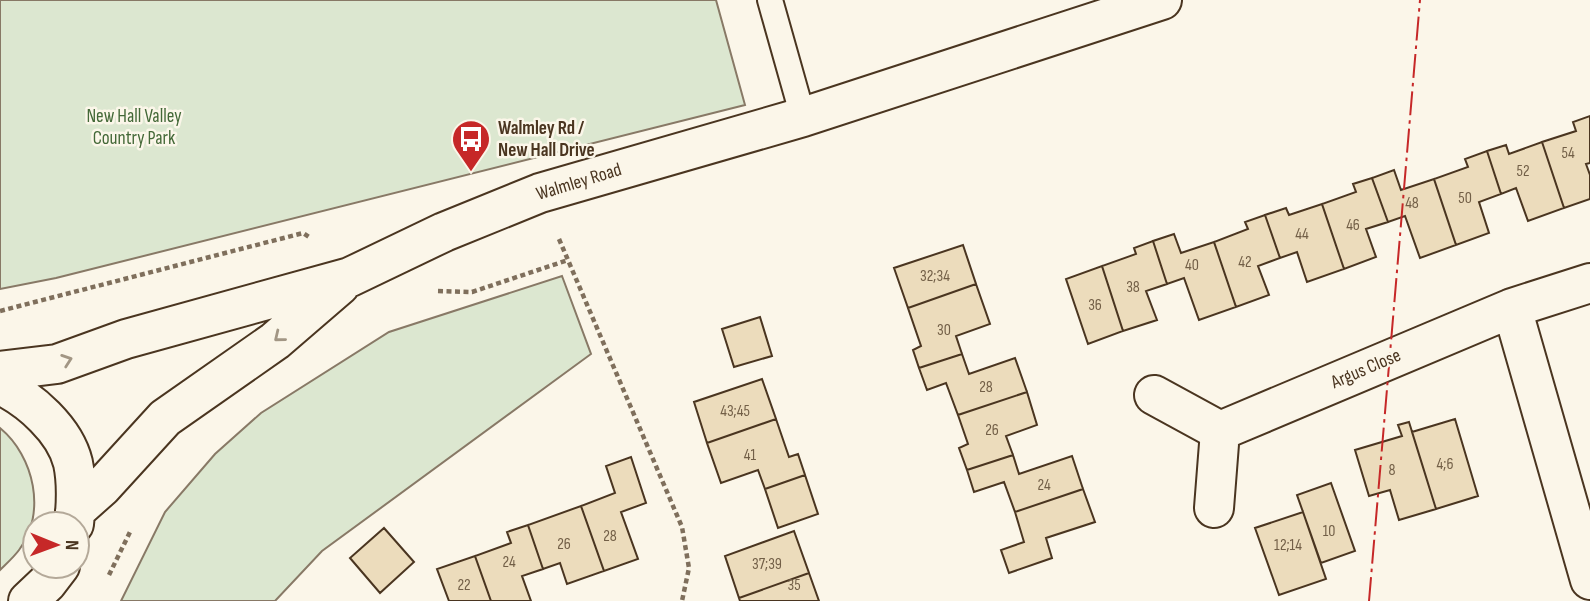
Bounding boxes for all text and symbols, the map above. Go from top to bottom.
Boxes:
park label: New Hall Valley Country Park [86,105,182,150]
place label: Walmley Rd / New Hall Drive [498,117,595,162]
bus stop icon: Walmley Rd / New Hall Drive [450,118,492,173]
house number: 54 [1561,144,1575,163]
street label: Walmley Road [534,158,624,206]
house number: 52 [1516,162,1530,181]
house number: 50 [1458,189,1472,208]
house number: 48 [1405,194,1419,213]
house number: 46 [1346,216,1360,235]
house number: 44 [1295,225,1309,244]
house number: 42 [1238,253,1252,272]
house number: 40 [1185,256,1199,275]
house number: 32;34 [920,267,950,286]
house number: 38 [1126,278,1140,297]
house number: 36 [1088,296,1102,315]
house number: 30 [937,321,951,340]
one-way arrow [275,329,288,341]
street label: Argus Close [1327,344,1405,394]
one-way arrow [60,354,73,368]
house number: 28 [979,378,993,397]
house number: 43;45 [720,402,750,421]
house number: 26 [985,421,999,440]
house number: 41 [744,446,757,465]
house number: 4;6 [1437,455,1453,474]
house number: 8 [1388,461,1396,480]
house number: 24 [1037,476,1051,495]
north arrow [21,510,91,580]
house number: 10 [1323,522,1335,541]
house number: 28 [603,527,617,546]
house number: 26 [557,535,571,554]
house number: 12;14 [1274,536,1302,555]
text: N [60,540,83,551]
house number: 24 [502,553,516,572]
house number: 37;39 [752,555,782,574]
house number: 22 [457,576,471,595]
house number: 35 [787,576,801,595]

